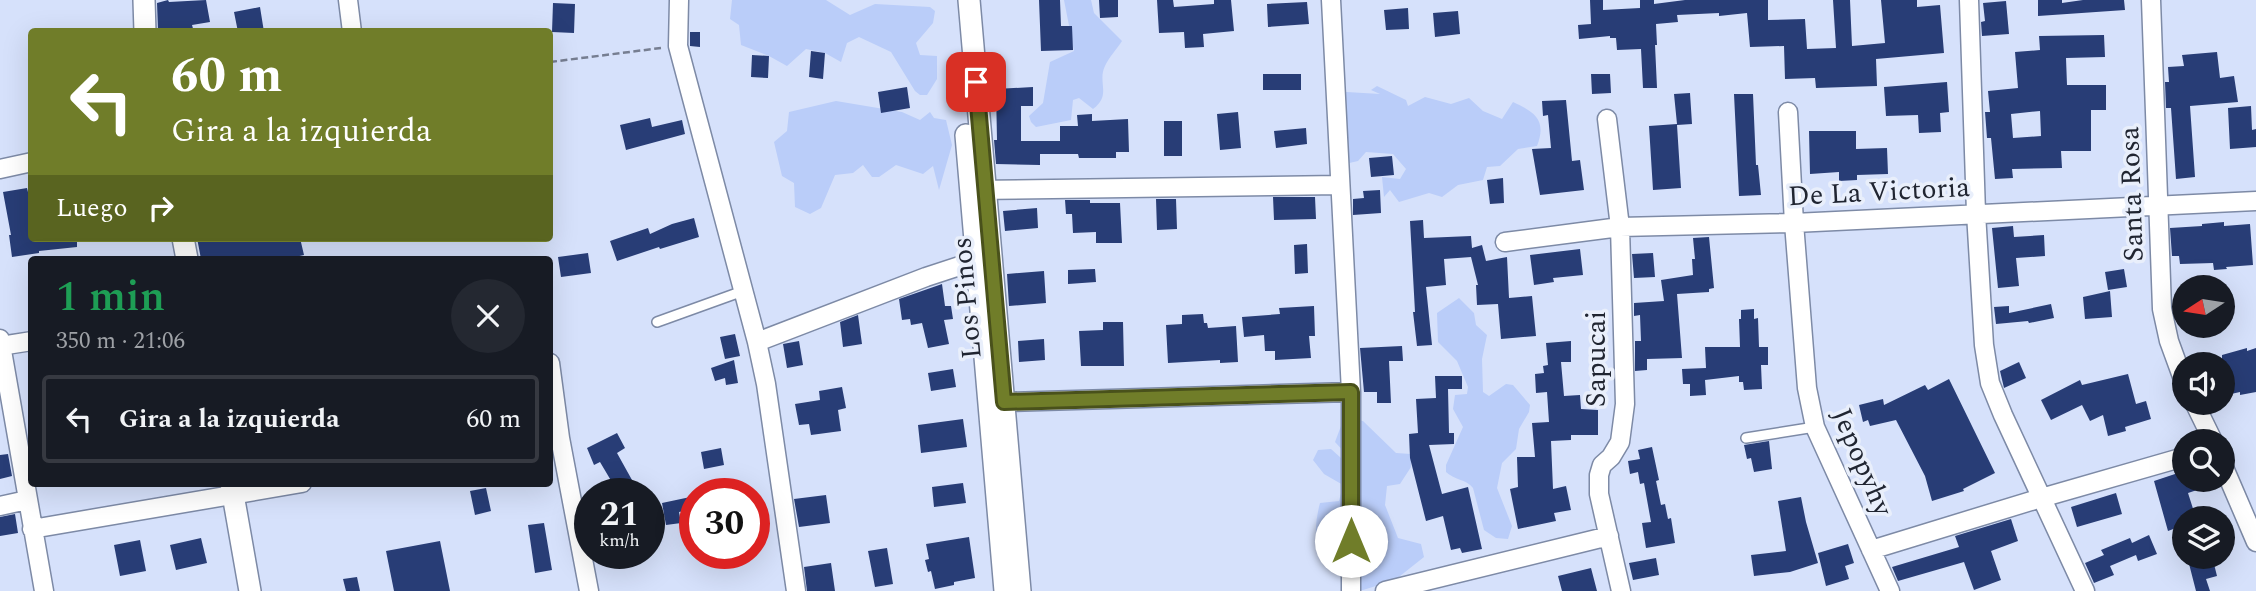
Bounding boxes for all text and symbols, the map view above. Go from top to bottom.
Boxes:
text: 60 m [171,39,282,114]
pin [946,52,1006,112]
icon: left [56,56,147,147]
icon: arrive [957,63,995,101]
text: Gira a la izquierda [171,107,432,156]
street label: Santa Rosa [2108,125,2156,262]
street label: De La Victoria [1787,166,1971,218]
text: Luego [56,188,128,228]
icon: right [142,189,180,227]
street label: Los Pinos [940,235,994,361]
text: 1 min [56,266,165,329]
north arrow [2172,275,2235,338]
map controls [2172,275,2235,569]
button: close [451,279,525,353]
street label: Sapucai [1575,311,1618,407]
text: 350 m · 21:06 [56,324,185,359]
button: sound [2172,352,2235,415]
text: Gira a la izquierda [119,399,340,439]
text: 60 m [466,399,521,439]
icon: left [60,400,98,438]
street label: Jepopyhy [1820,401,1905,524]
button: search [2172,429,2235,492]
speed limit sign: 30 [679,478,770,569]
text: 21 [600,488,639,541]
position arrow [1314,504,1388,578]
button: layers [2172,506,2235,569]
text: km/h [599,527,640,554]

